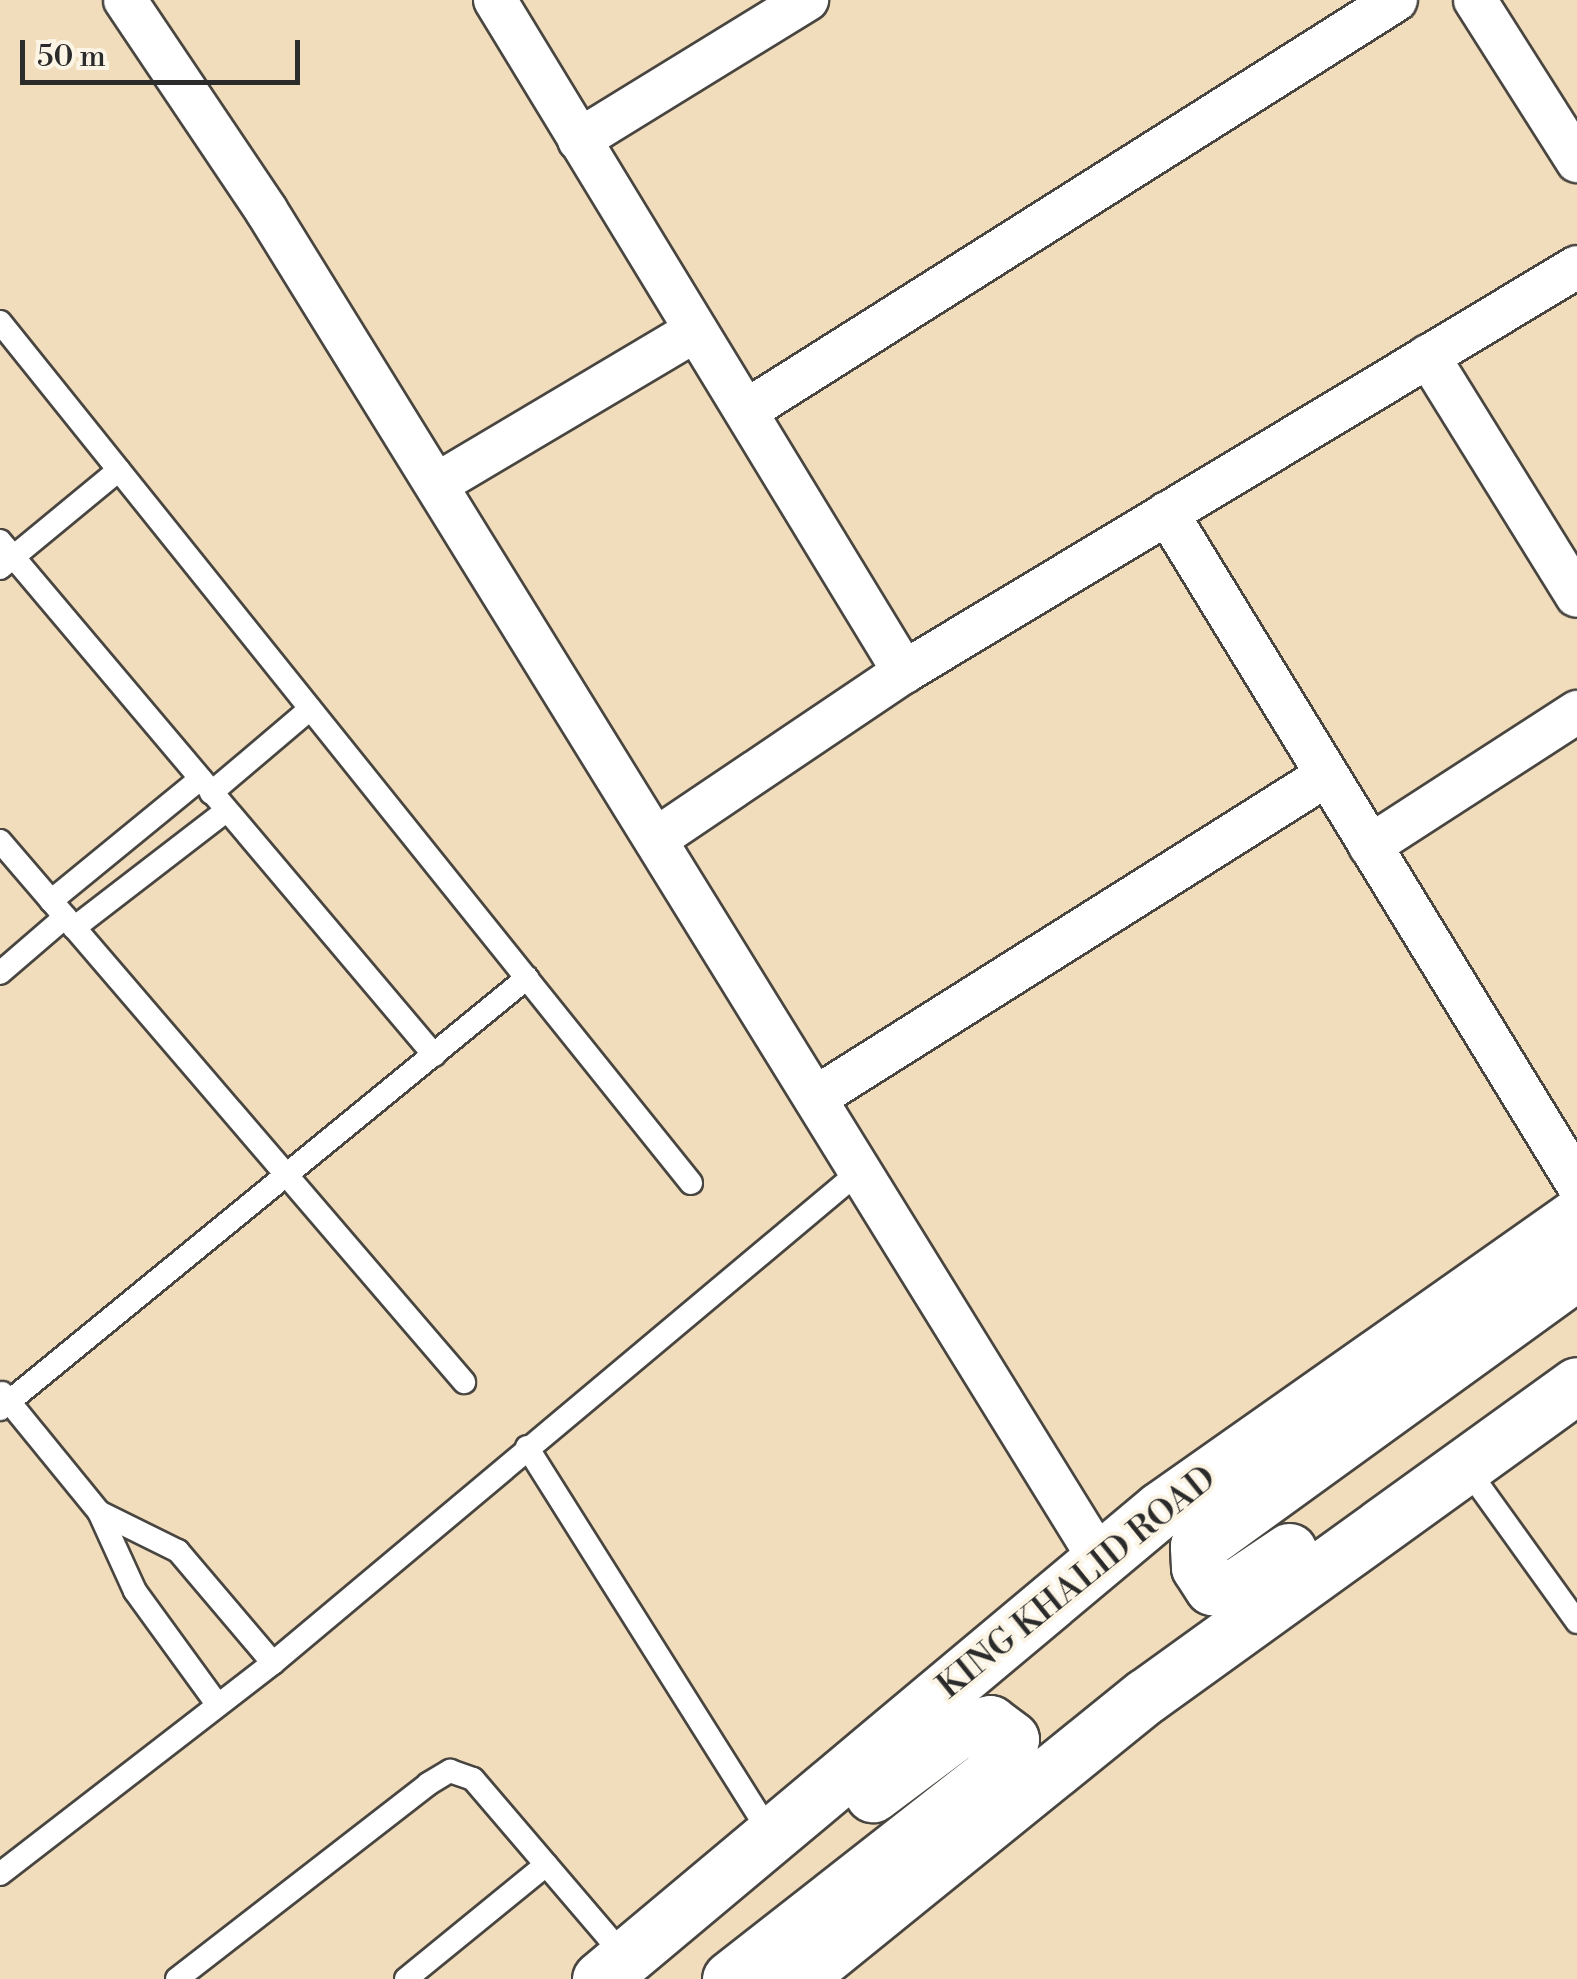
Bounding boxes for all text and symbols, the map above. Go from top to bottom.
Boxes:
scale bar [25,20,305,82]
text: 50 m [37,38,106,76]
street label: KING KHALID ROAD [929,1458,1225,1708]

